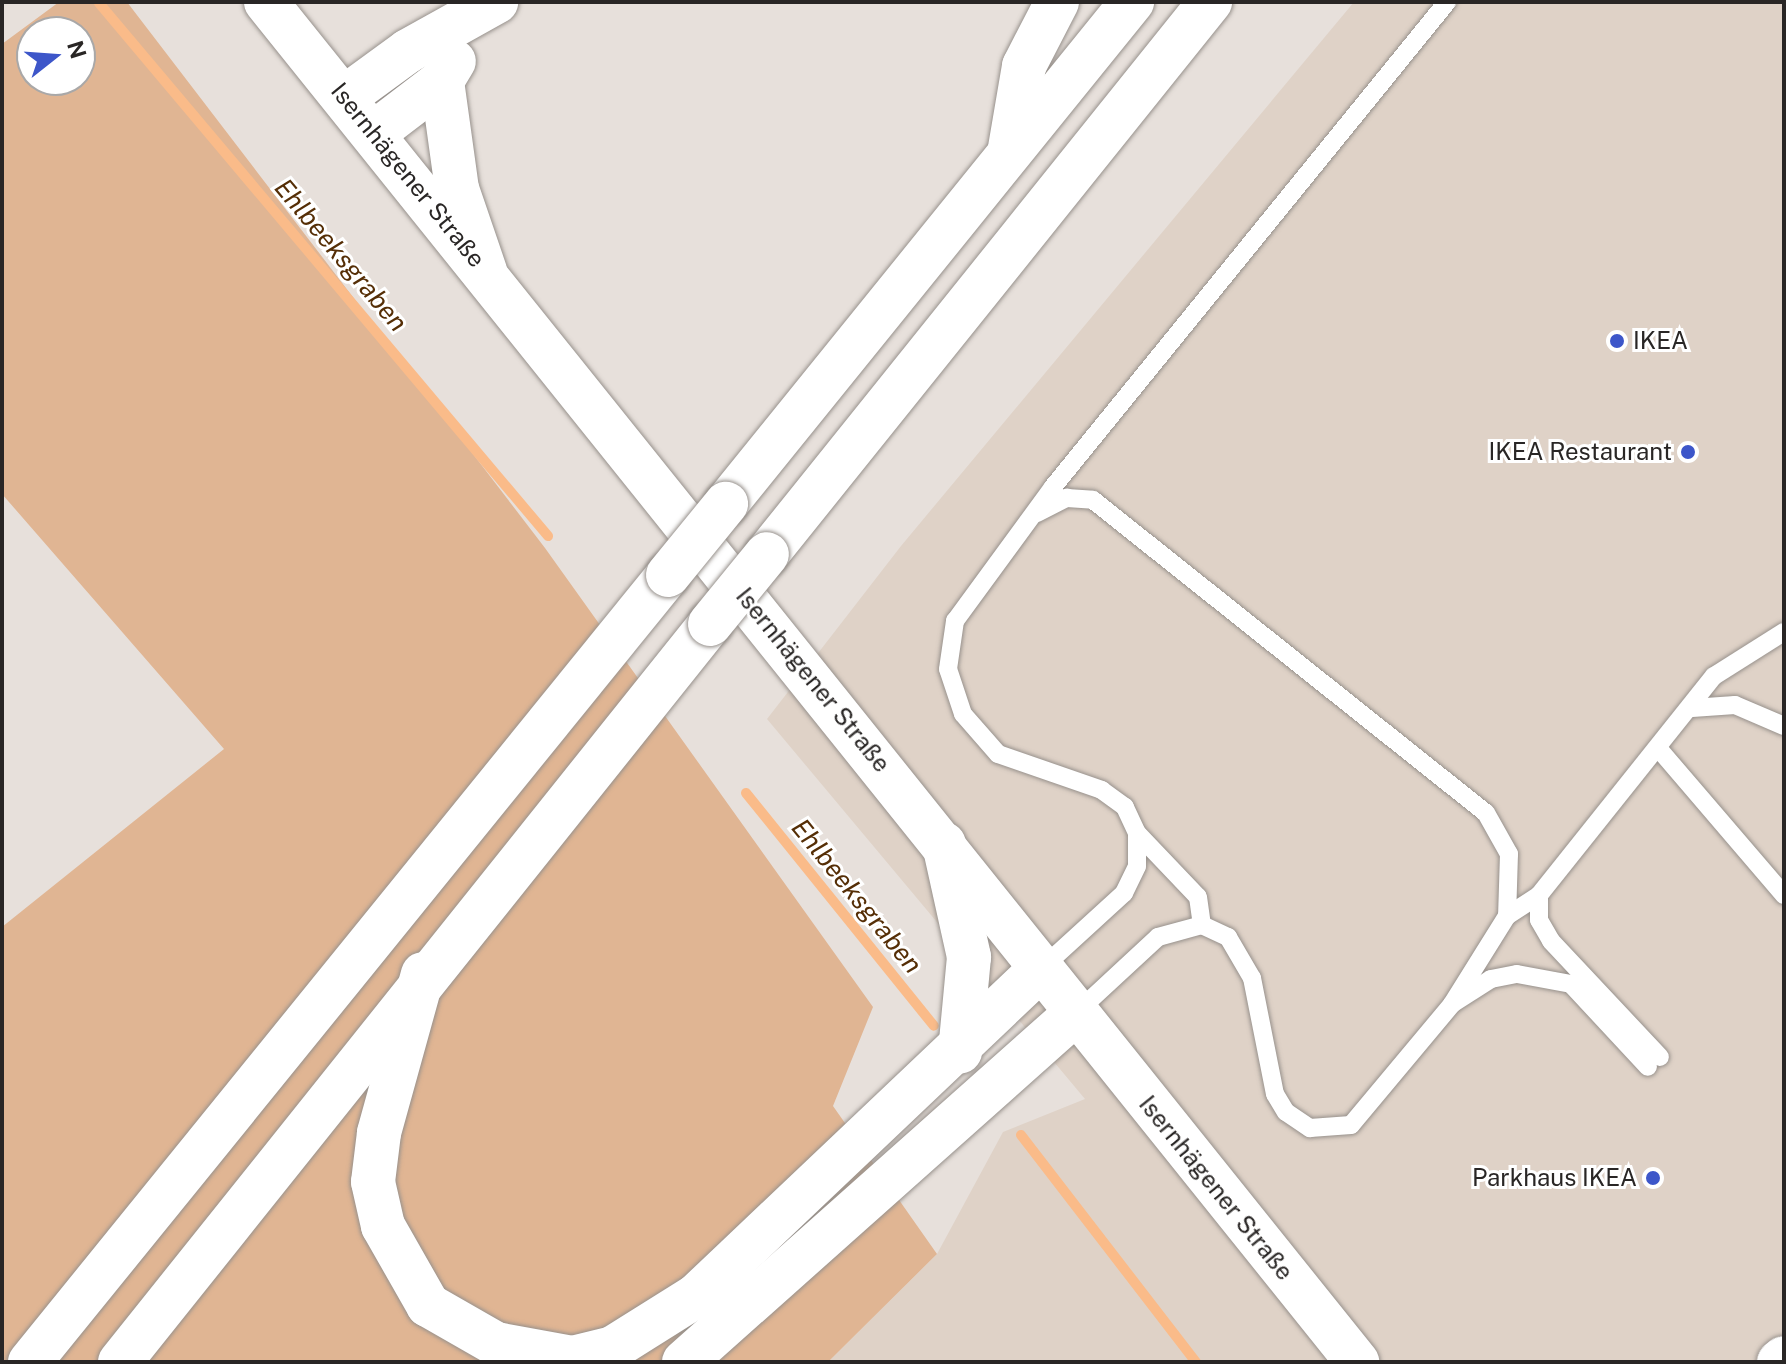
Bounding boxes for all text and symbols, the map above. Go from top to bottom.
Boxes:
north arrow [16,16,96,96]
text: N [62,38,92,62]
street label: Isernhägener Straße [325,77,491,273]
water label: Ehlbeeksgraben [268,172,414,338]
place label: IKEA [1633,327,1688,355]
marker: IKEA [1608,332,1626,350]
place label: IKEA Restaurant [1489,438,1672,466]
marker: IKEA Restaurant [1679,443,1697,461]
street label: Isernhägener Straße [730,582,896,778]
water label: Ehlbeeksgraben [785,813,929,979]
street label: Isernhägener Straße [1133,1090,1299,1286]
place label: Parkhaus IKEA [1472,1164,1637,1192]
marker: Parkhaus IKEA [1644,1169,1662,1187]

